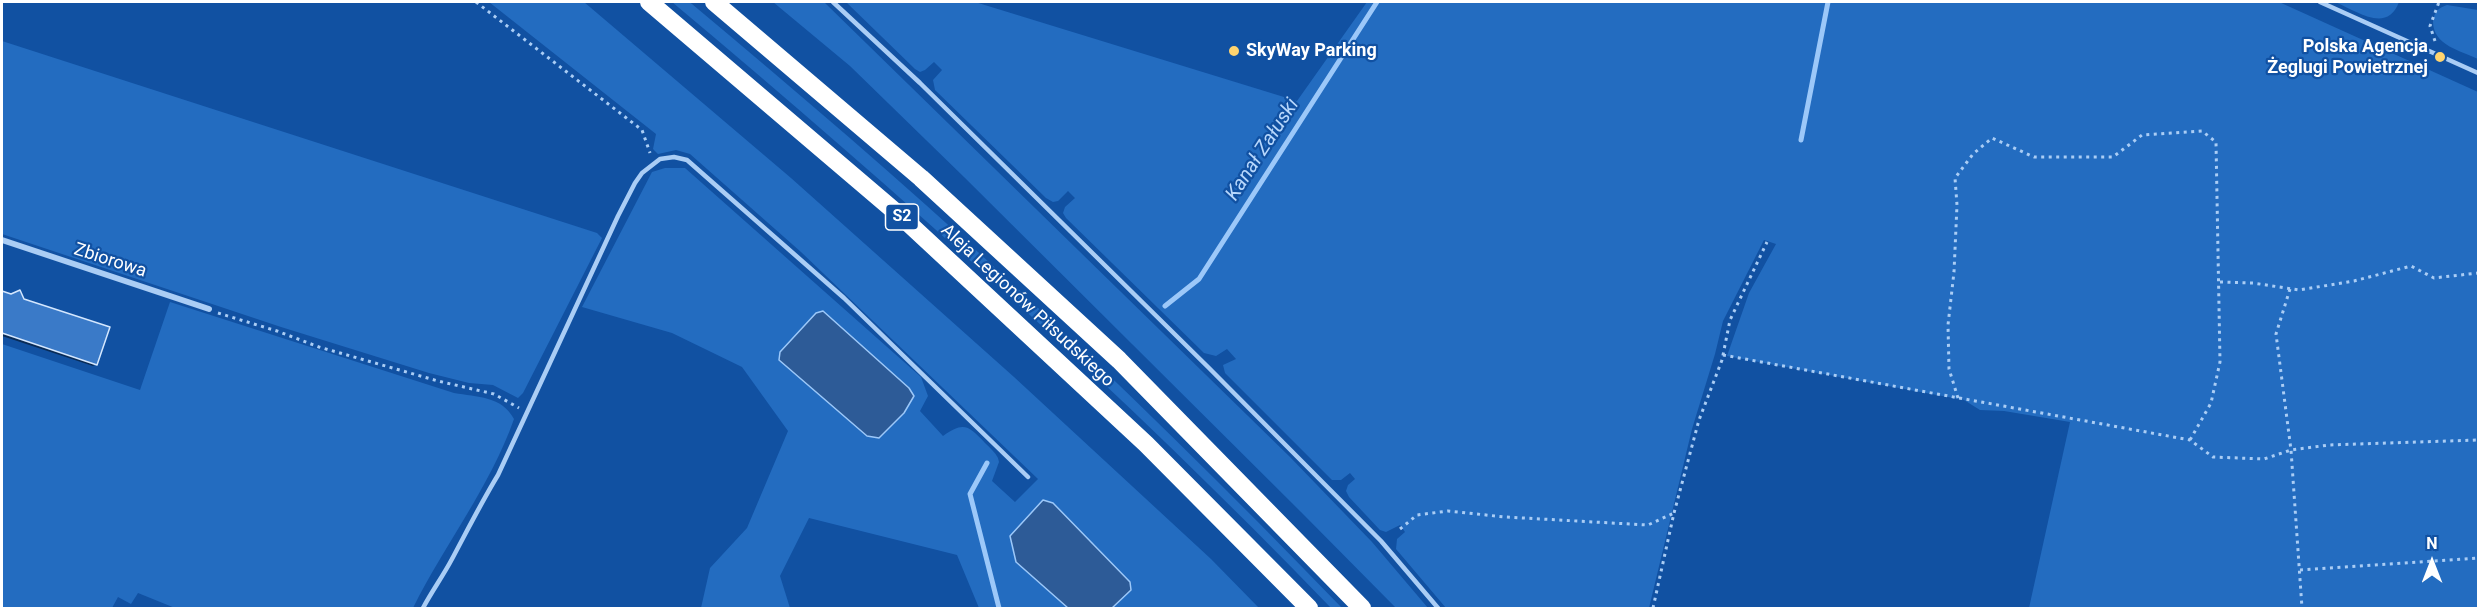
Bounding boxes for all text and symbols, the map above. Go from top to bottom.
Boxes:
place label: Polska Agencja Żeglugi Powietrznej [2267,36,2428,78]
place label: SkyWay Parking [1246,40,1377,62]
marker: SkyWay Parking [1227,44,1241,58]
marker: Polska Agencja Żeglugi Powietrznej [2433,50,2447,64]
water label: Kanał Załuski [1221,94,1305,206]
road number: S2 [886,204,918,230]
street label: Aleja Legionów Piłsudskiego [936,220,1118,392]
street label: Zbiorowa [71,239,149,283]
north arrow [2402,532,2462,592]
text: N [2426,534,2438,553]

